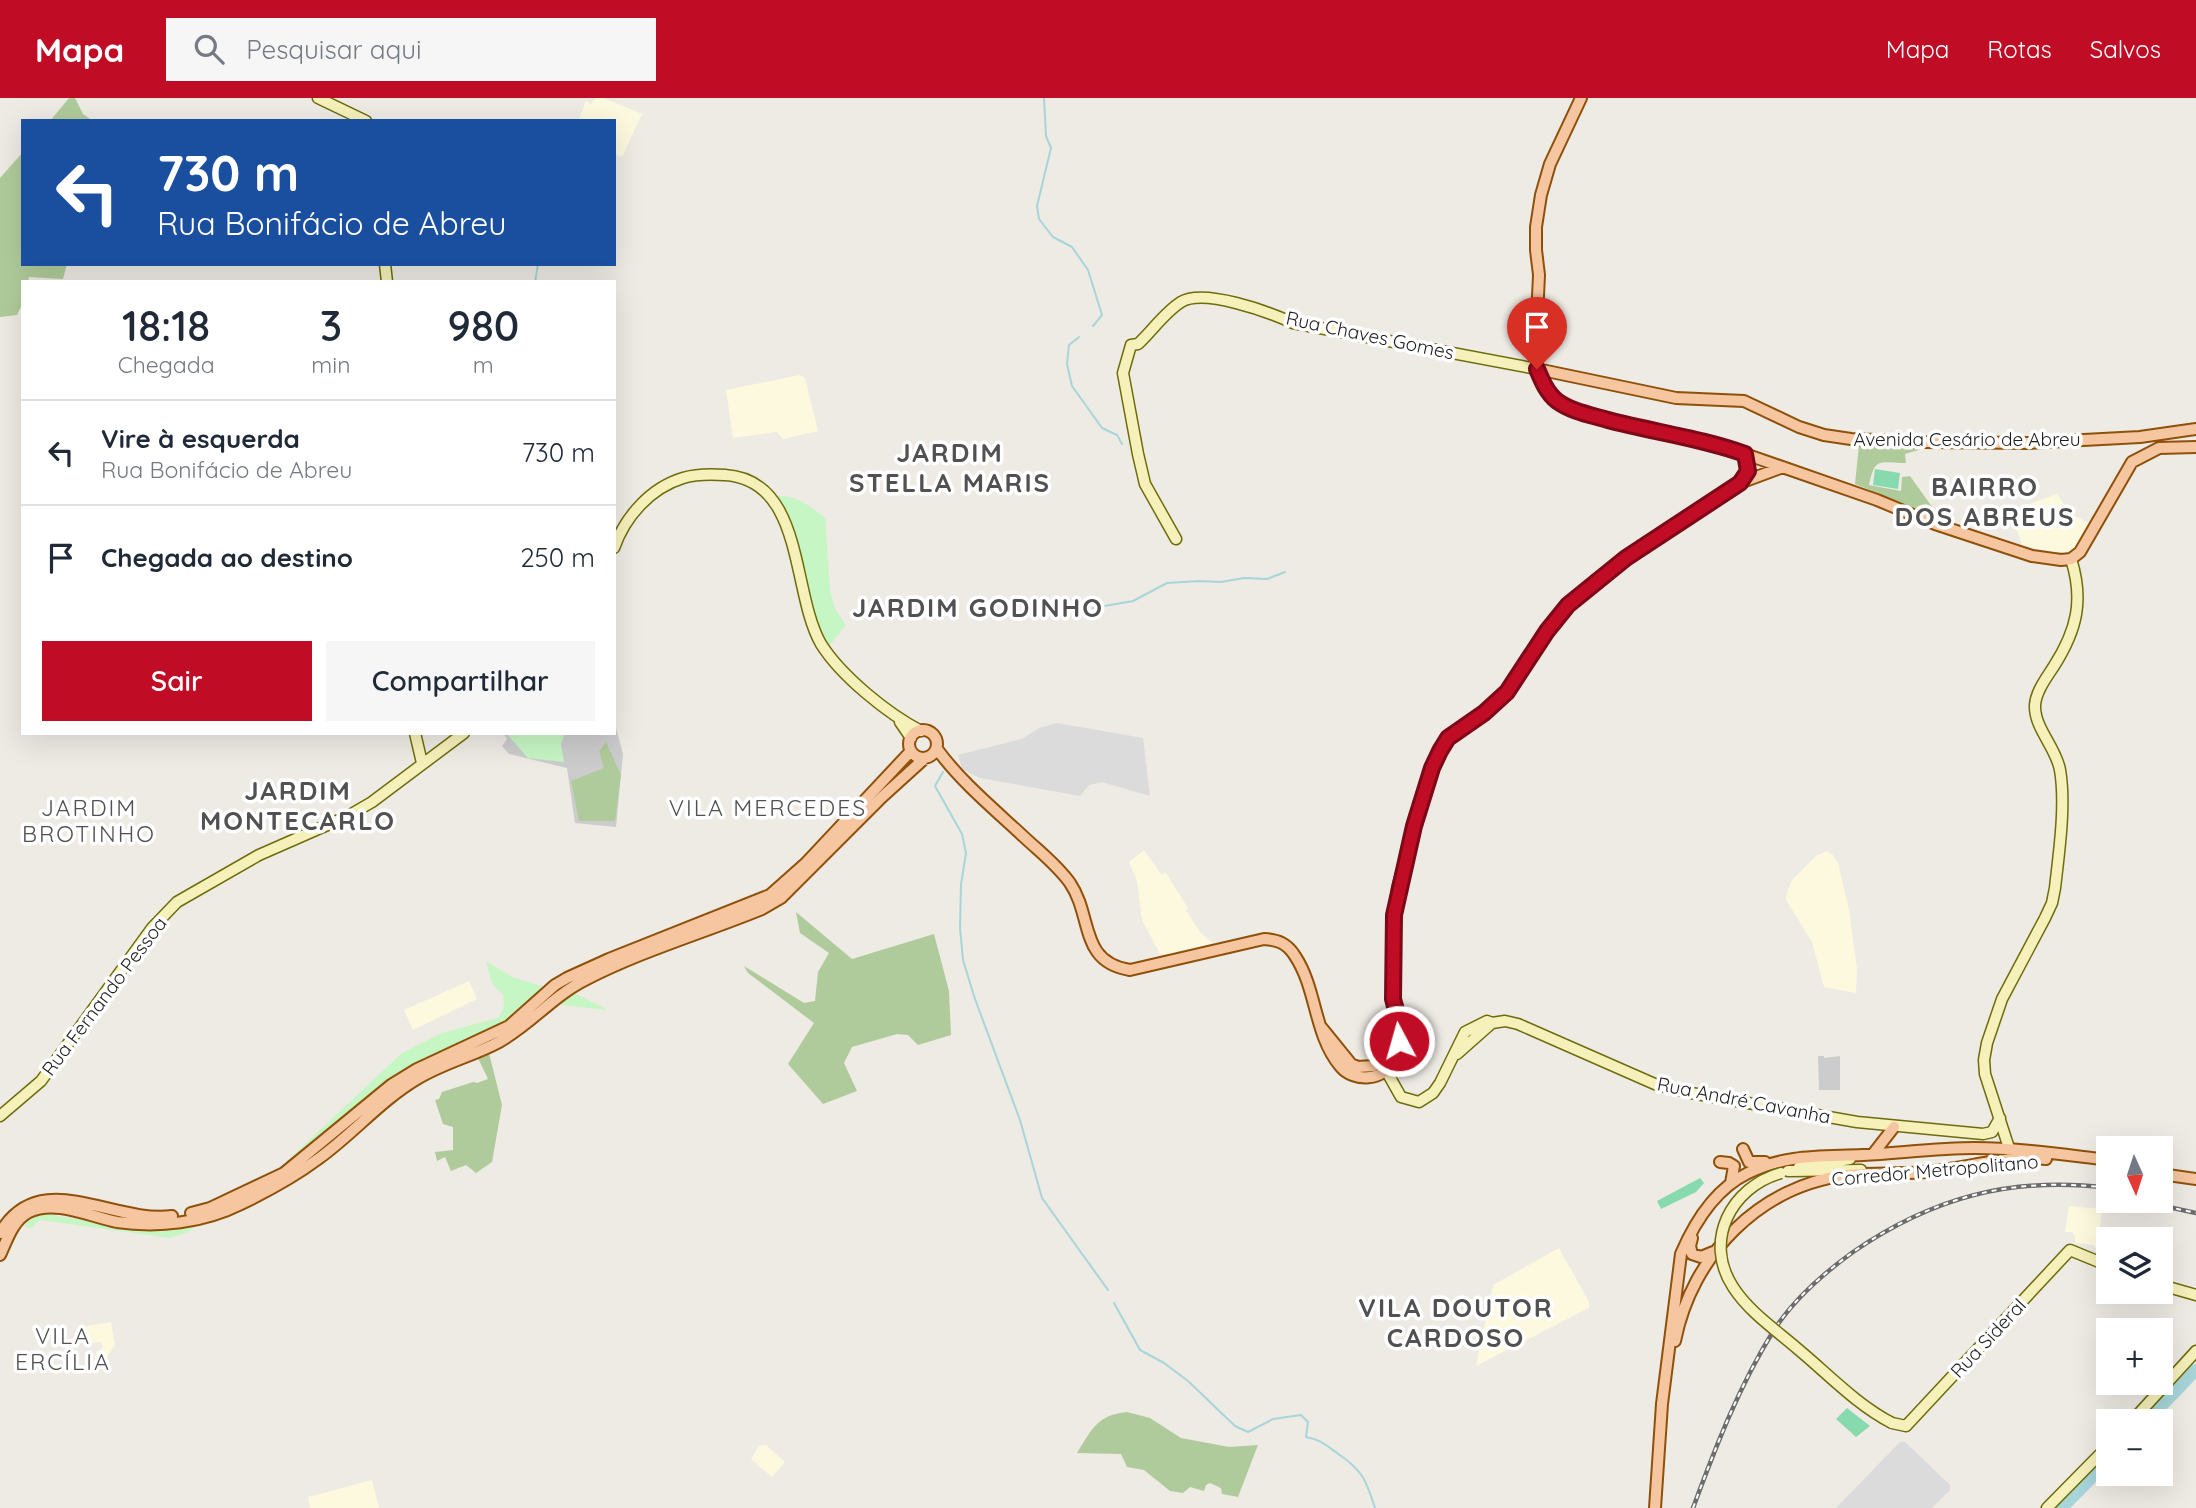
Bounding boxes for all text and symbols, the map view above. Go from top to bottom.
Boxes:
search box [166,18,656,81]
text: Mapa [35,29,124,70]
icon: search [190,30,228,68]
text: Pesquisar aqui [246,33,422,66]
text: Mapa [1886,34,1949,64]
text: Rotas [1987,34,2052,64]
text: Salvos [2090,34,2161,64]
text: 730 m [157,142,299,203]
icon: left [42,147,133,238]
text: Rua Bonifácio de Abreu [157,203,507,243]
pin [1507,297,1567,369]
text: 18:18 [122,299,210,352]
text: 3 [320,299,342,352]
text: 980 [447,299,519,352]
street label: Rua Chaves Gomes [1284,305,1456,365]
icon: arrive [1518,308,1556,346]
text: Chegada [118,350,215,379]
text: min [311,350,351,379]
text: m [473,350,494,379]
text: Vire à esquerda [101,422,300,455]
street label: Avenida Cesário de Abreu [1853,427,2081,451]
icon: left [42,434,80,472]
text: 730 m [522,436,595,469]
district label: JARDIM STELLA MARIS [849,436,1051,499]
text: Rua Bonifácio de Abreu [101,455,352,484]
district label: BAIRRO DOS ABREUS [1894,470,2076,533]
icon: arrive [42,539,80,577]
text: Chegada ao destino [101,541,353,574]
text: 250 m [520,541,595,574]
district label: JARDIM GODINHO [852,591,1104,624]
button: Sair [42,641,312,721]
button: Compartilhar [326,641,595,721]
district label: JARDIM MONTECARLO [200,774,396,837]
district label: JARDIM BROTINHO [22,793,156,848]
district label: VILA MERCEDES [669,793,867,822]
street label: Rua Fernando Pessoa [36,912,172,1080]
position arrow [1362,1004,1436,1078]
street label: Rua André Cavanha [1655,1071,1833,1129]
north arrow [2096,1136,2174,1213]
map controls [2096,1136,2173,1486]
street label: Corredor Metropolitano [1831,1149,2039,1191]
button: layers [2096,1227,2173,1304]
district label: VILA DOUTOR CARDOSO [1358,1291,1554,1354]
street label: Rua Sideral [1945,1293,2031,1383]
button: + [2096,1318,2173,1395]
district label: VILA ERCÍLIA [15,1321,111,1376]
button: − [2096,1409,2173,1486]

